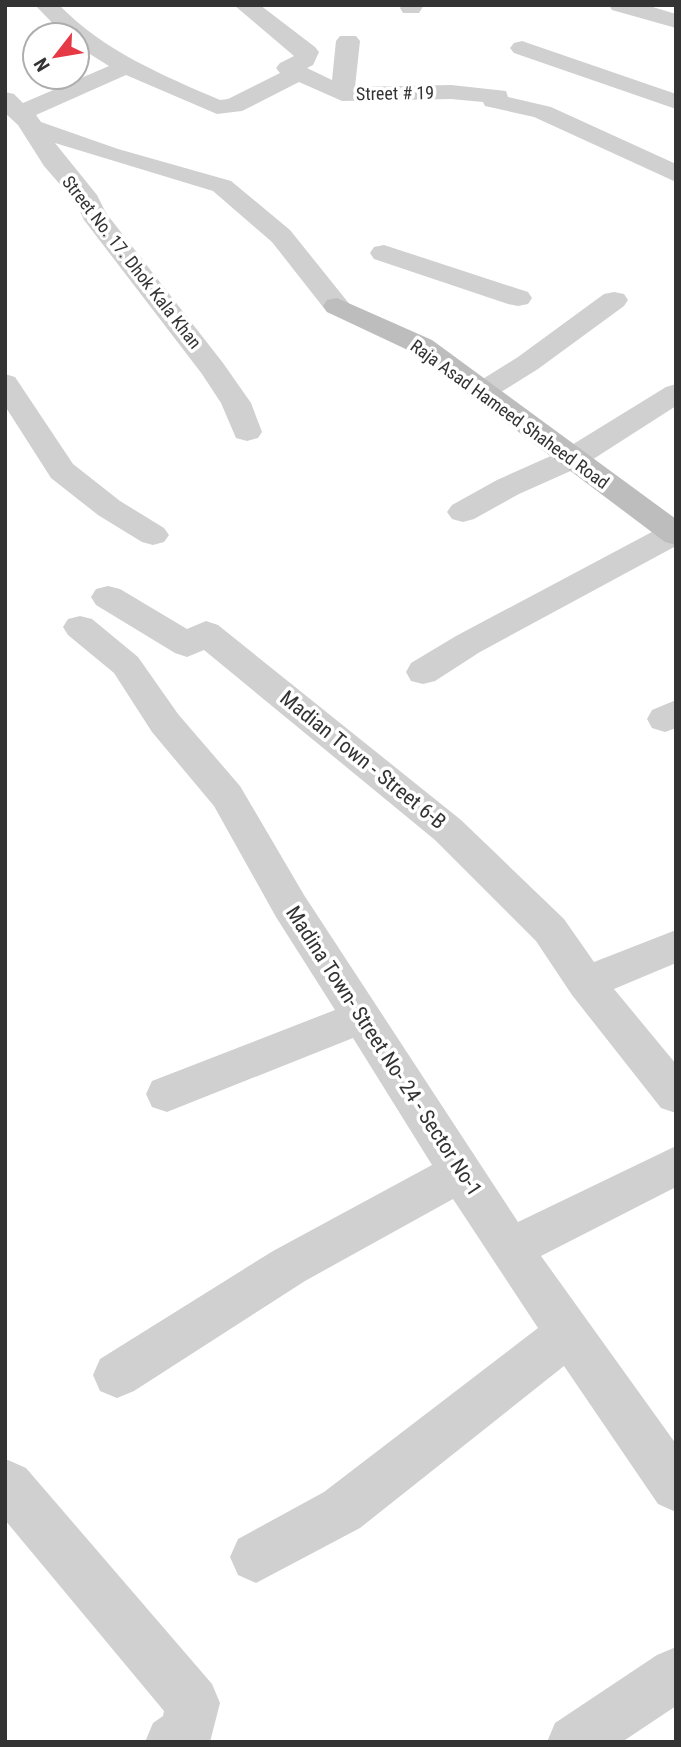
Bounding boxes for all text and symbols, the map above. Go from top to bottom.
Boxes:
north arrow [21,21,91,91]
text: N [29,54,55,75]
street label: Street # 19 [356,82,434,104]
street label: Street No. 17. Dhok Kala Khan [58,171,206,353]
street label: Raja Asad Hameed Shaheed Road [407,335,613,493]
street label: Madian Town - Street 6-B [275,686,451,834]
street label: Madina Town- Street No- 24 - Sector No-1 [281,902,487,1200]

